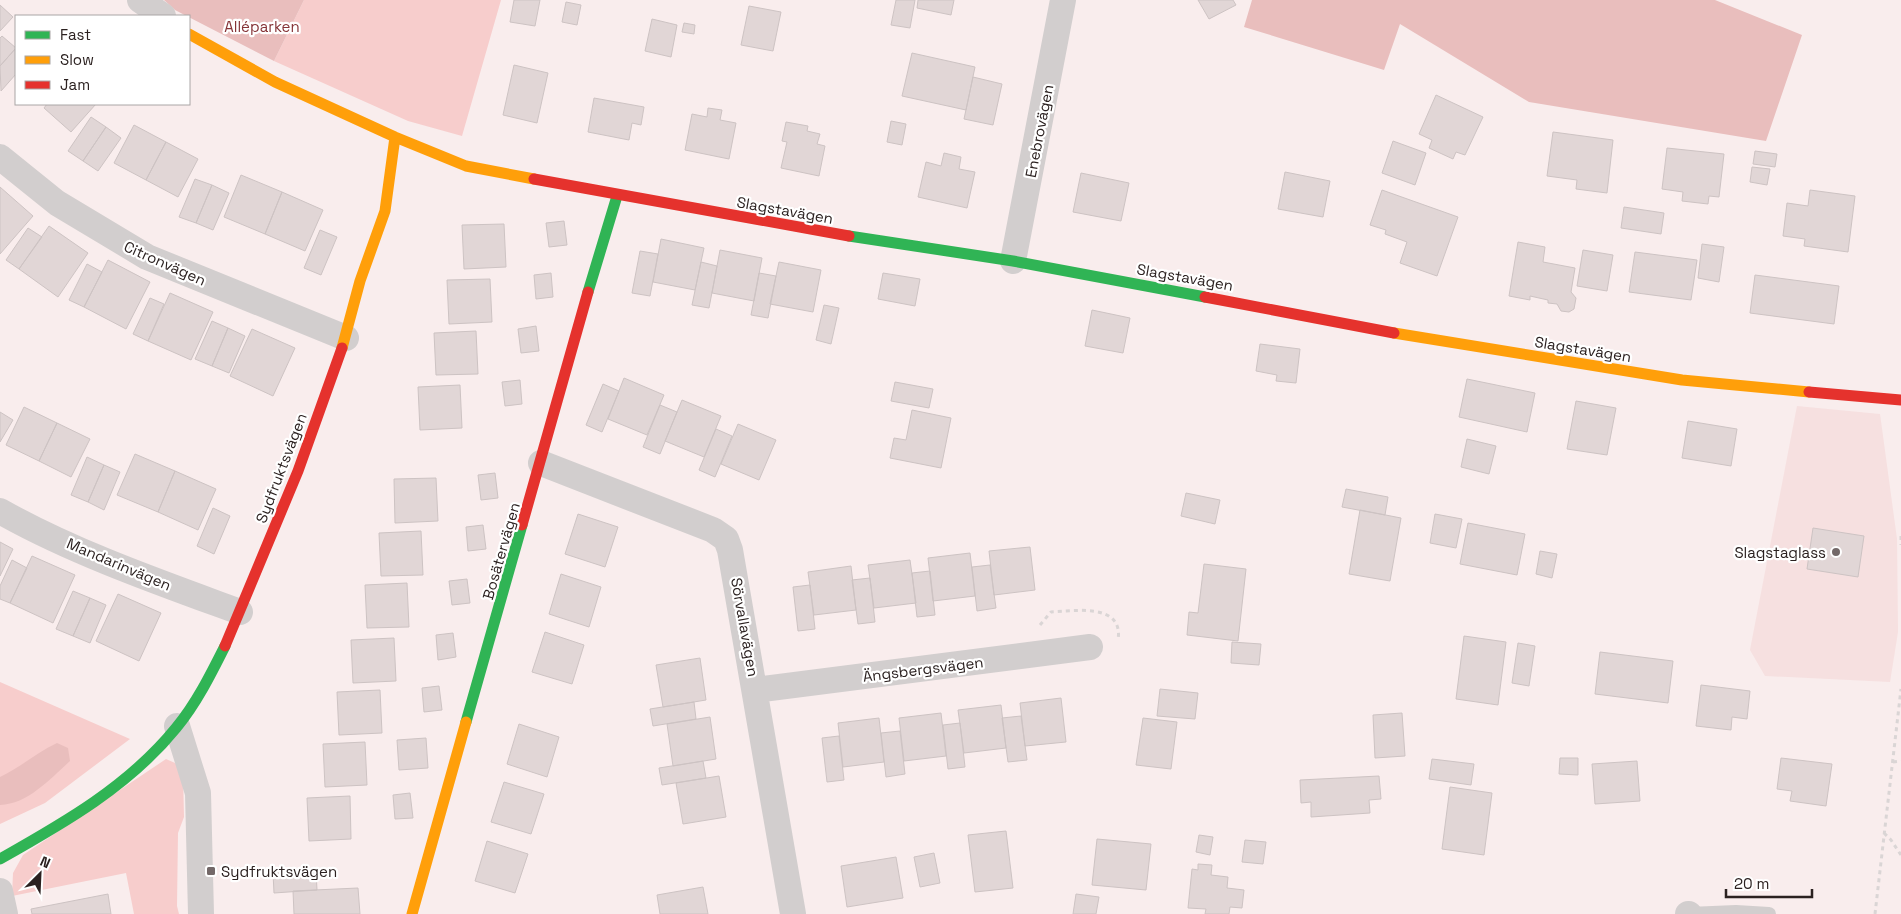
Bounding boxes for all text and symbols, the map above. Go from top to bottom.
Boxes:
legend [15,15,190,105]
park label: Alléparken [224,17,300,36]
text: Fast [60,25,91,44]
text: Slow [60,50,94,69]
text: Jam [60,75,90,94]
street label: Enebrovägen [1021,83,1057,179]
street label: Slagstavägen [735,192,835,228]
street label: Citronvägen [121,236,209,290]
street label: Slagstavägen [1135,259,1235,295]
street label: Slagstavägen [1533,332,1633,366]
street label: Sydfruktsvägen [251,410,311,526]
street label: Bosätervägen [478,500,524,602]
street label: Mandarinvägen [64,533,174,595]
place label: Slagstaglass [1734,543,1826,562]
marker: Slagstaglass [1830,546,1842,558]
street label: Sörvallavägen [727,576,763,678]
street label: Ängsbergsvägen [862,652,984,686]
north arrow [15,849,65,899]
text: N [37,852,53,872]
place label: Sydfruktsvägen [221,862,337,881]
marker: Sydfruktsvägen [205,865,217,877]
scale bar [1726,866,1812,898]
text: 20 m [1734,874,1769,893]

